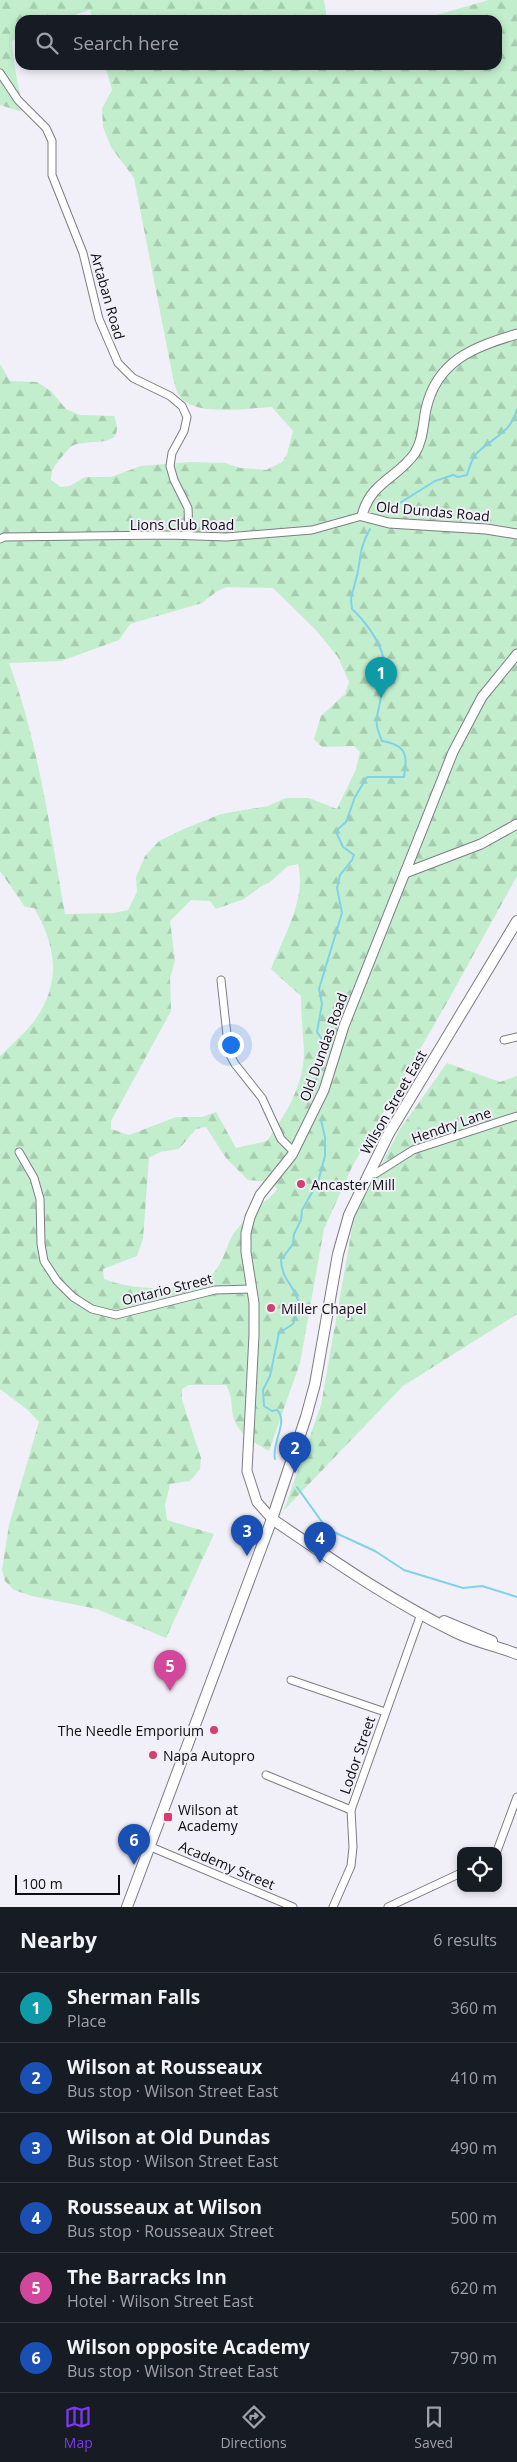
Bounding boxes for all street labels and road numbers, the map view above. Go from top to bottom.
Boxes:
street label: Artaban Road [87,250,129,342]
street label: Old Dundas Road [375,497,491,525]
street label: Lions Club Road [130,515,234,534]
street label: Old Dundas Road [295,990,351,1104]
street label: Wilson Street East [355,1046,431,1158]
street label: Hendry Lane [409,1102,494,1148]
street label: Ontario Street [120,1269,214,1309]
street label: Lodor Street [335,1714,379,1796]
street label: Academy Street [176,1836,278,1894]

